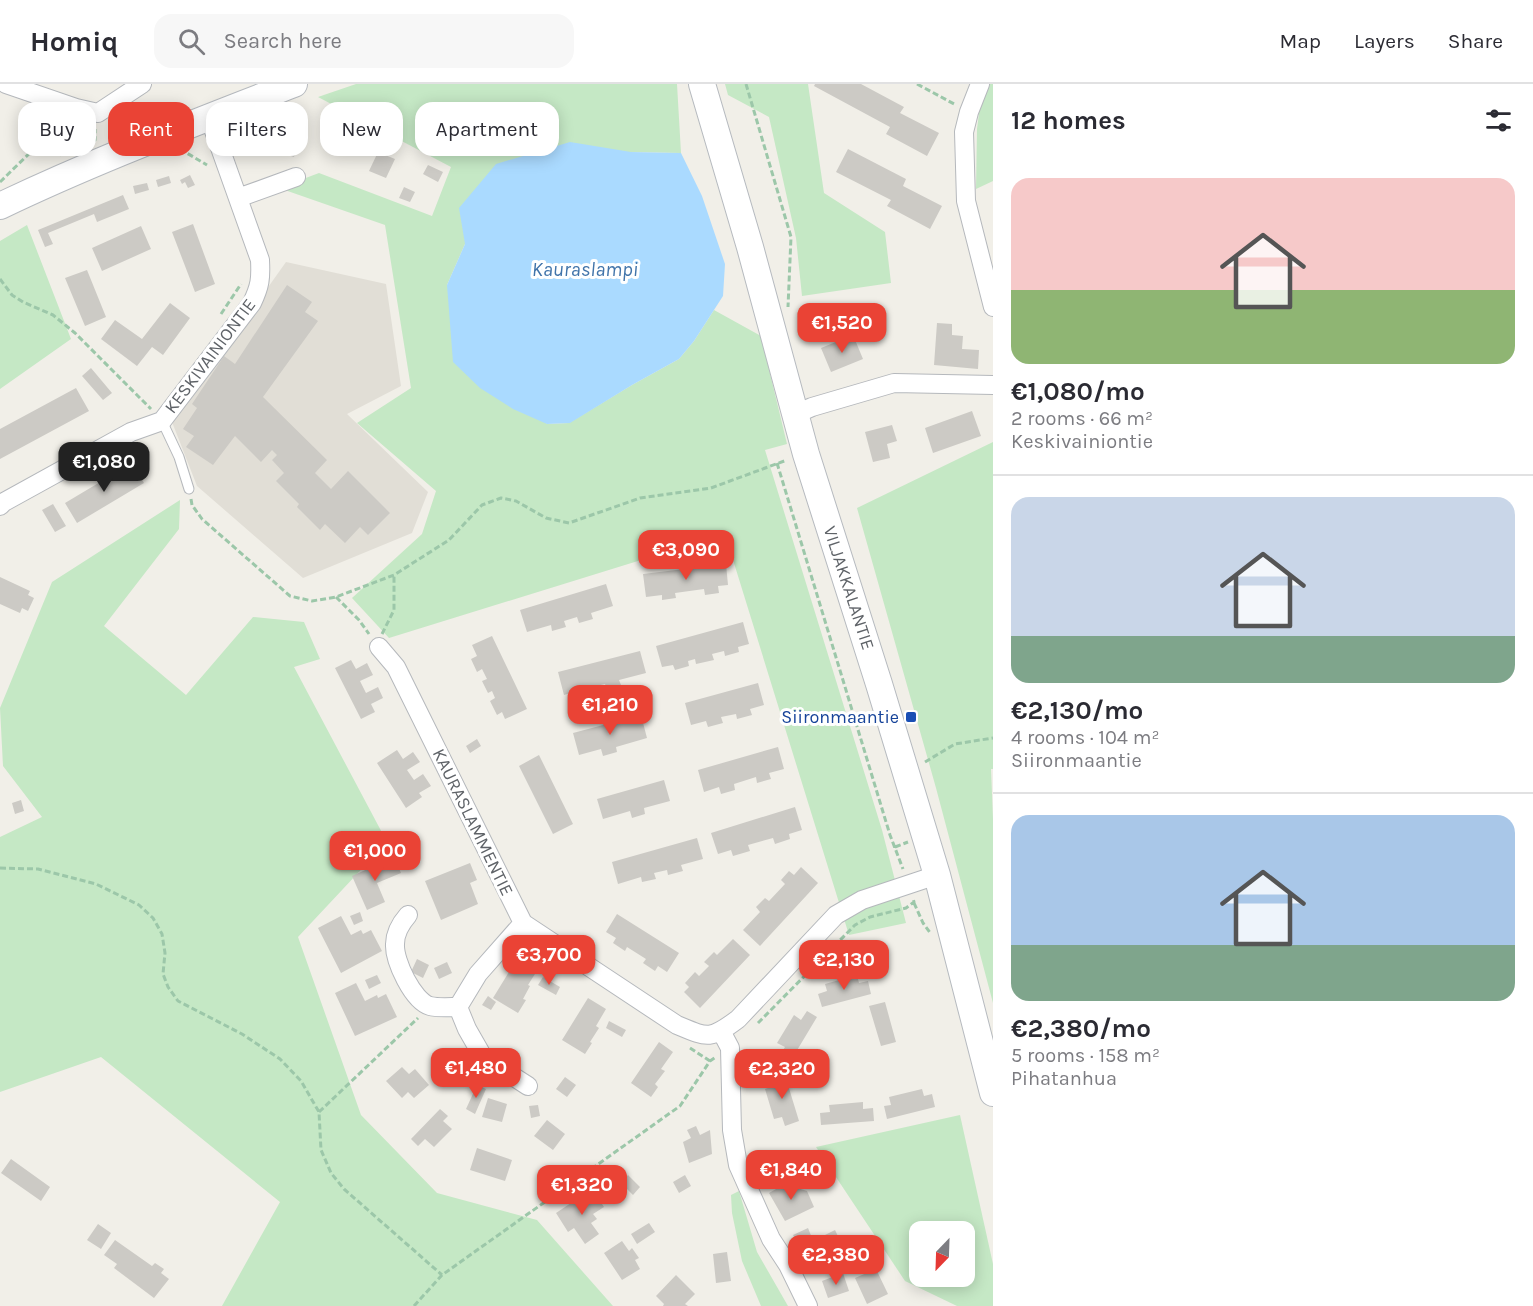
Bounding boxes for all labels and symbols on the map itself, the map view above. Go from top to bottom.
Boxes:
water label: Kauraslampi [532,258,638,281]
street label: KESKIVAINIONTIE [160,294,260,418]
pin: €1,520 [793,303,891,354]
pin: €1,080 [55,442,153,493]
street label: VILJAKKALANTIE [819,523,879,653]
pin: €3,090 [637,530,735,581]
pin: €1,210 [561,685,659,736]
place label: Siironmaantie [781,706,899,728]
marker: Siironmaantie [904,710,918,724]
street label: KAURASLAMMENTIE [428,745,518,899]
pin: €1,000 [326,831,424,882]
pin: €3,700 [500,935,598,986]
pin: €2,130 [795,940,893,991]
pin: €1,480 [427,1048,525,1099]
pin: €2,320 [733,1049,831,1100]
pin: €1,840 [742,1150,840,1201]
pin: €1,320 [533,1165,631,1216]
north arrow [909,1221,975,1287]
pin: €2,380 [787,1235,885,1286]

